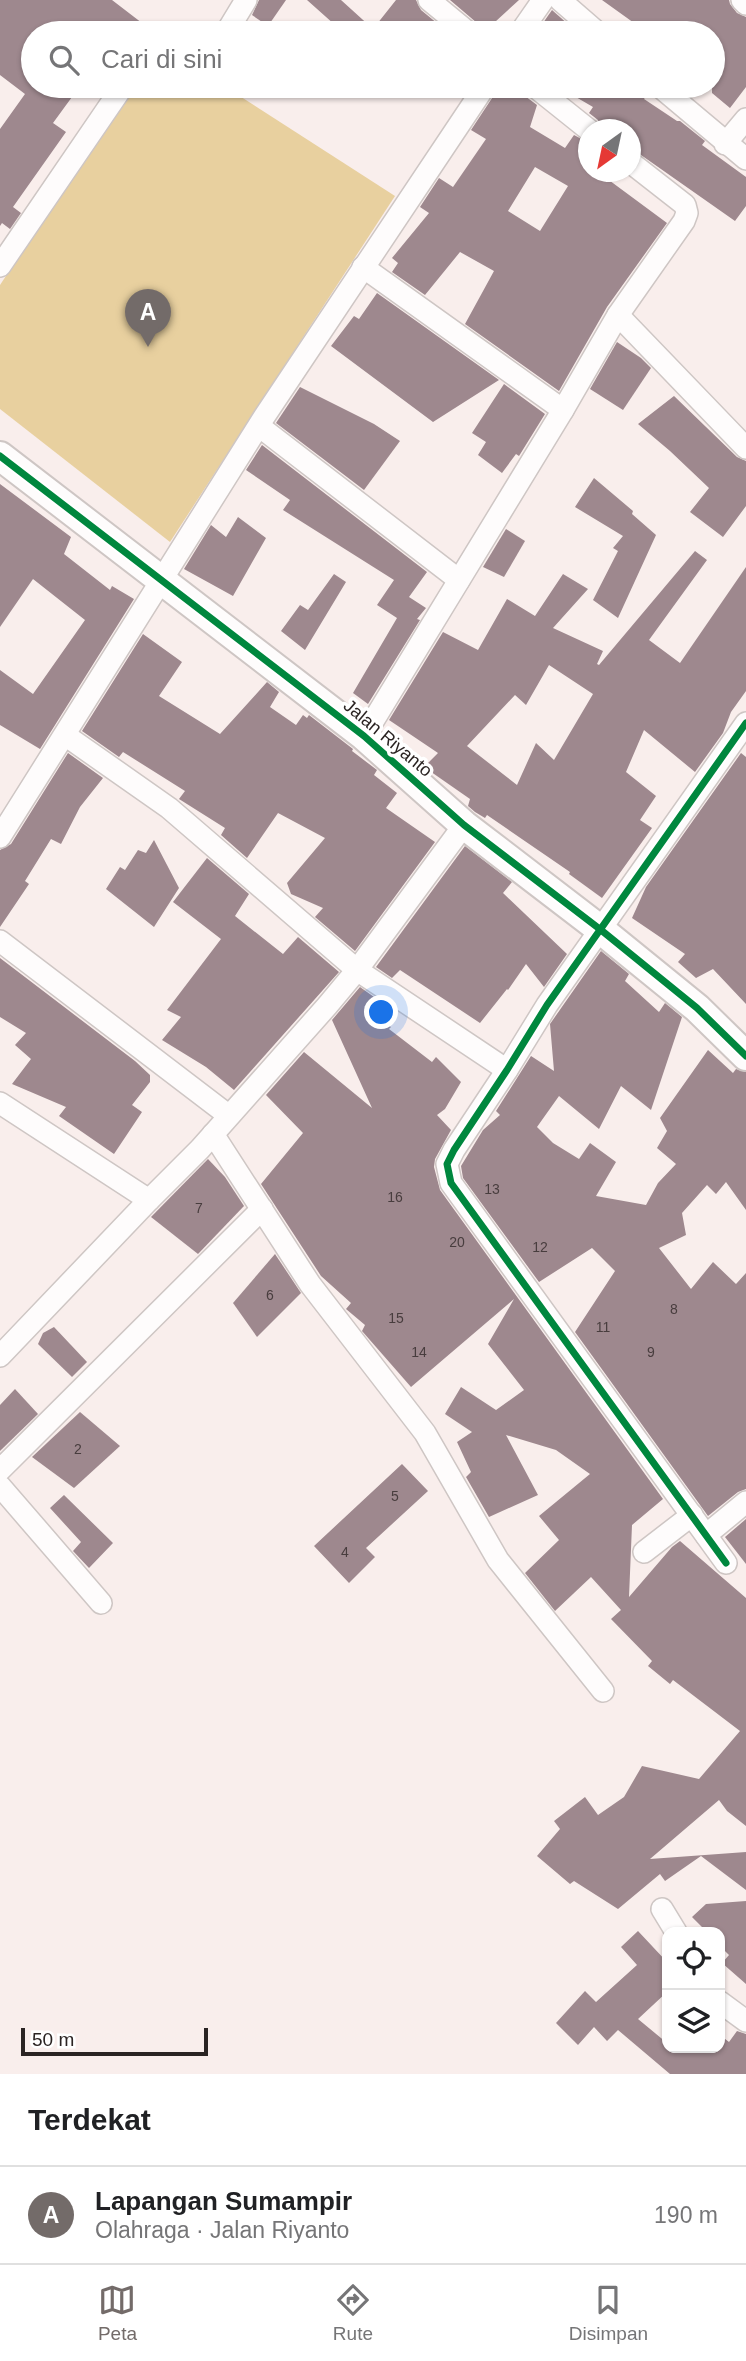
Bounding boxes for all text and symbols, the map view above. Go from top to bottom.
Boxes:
search box [21,21,725,98]
icon: search [45,41,83,79]
text: Cari di sini [101,44,222,74]
north arrow [578,119,641,182]
pin: A [125,289,171,347]
street label: Jalan Riyanto [340,695,436,781]
your location [364,995,398,1029]
house number: 13 [484,1181,500,1197]
house number: 16 [387,1189,403,1205]
house number: 7 [195,1200,203,1216]
house number: 20 [449,1234,465,1250]
house number: 12 [532,1239,548,1255]
house number: 6 [266,1287,274,1303]
house number: 8 [670,1301,678,1317]
house number: 15 [388,1310,404,1326]
house number: 11 [596,1319,610,1335]
house number: 14 [411,1344,427,1360]
house number: 9 [647,1344,655,1360]
house number: 2 [74,1441,82,1457]
house number: 5 [391,1488,399,1504]
house number: 4 [341,1544,349,1560]
map controls [662,1927,725,2053]
button: locate [662,1927,725,1990]
button: layers [662,1990,725,2053]
scale bar [21,2025,208,2057]
text: 50 m [32,2029,74,2050]
text: Terdekat [28,2103,151,2136]
text: Lapangan Sumampir [95,2186,352,2216]
text: A [43,2202,59,2228]
text: 190 m [654,2202,718,2228]
text: Olahraga · Jalan Riyanto [95,2217,349,2243]
tab: Peta [98,2281,137,2345]
tab: Rute [333,2281,373,2345]
tab: Disimpan [569,2281,648,2345]

